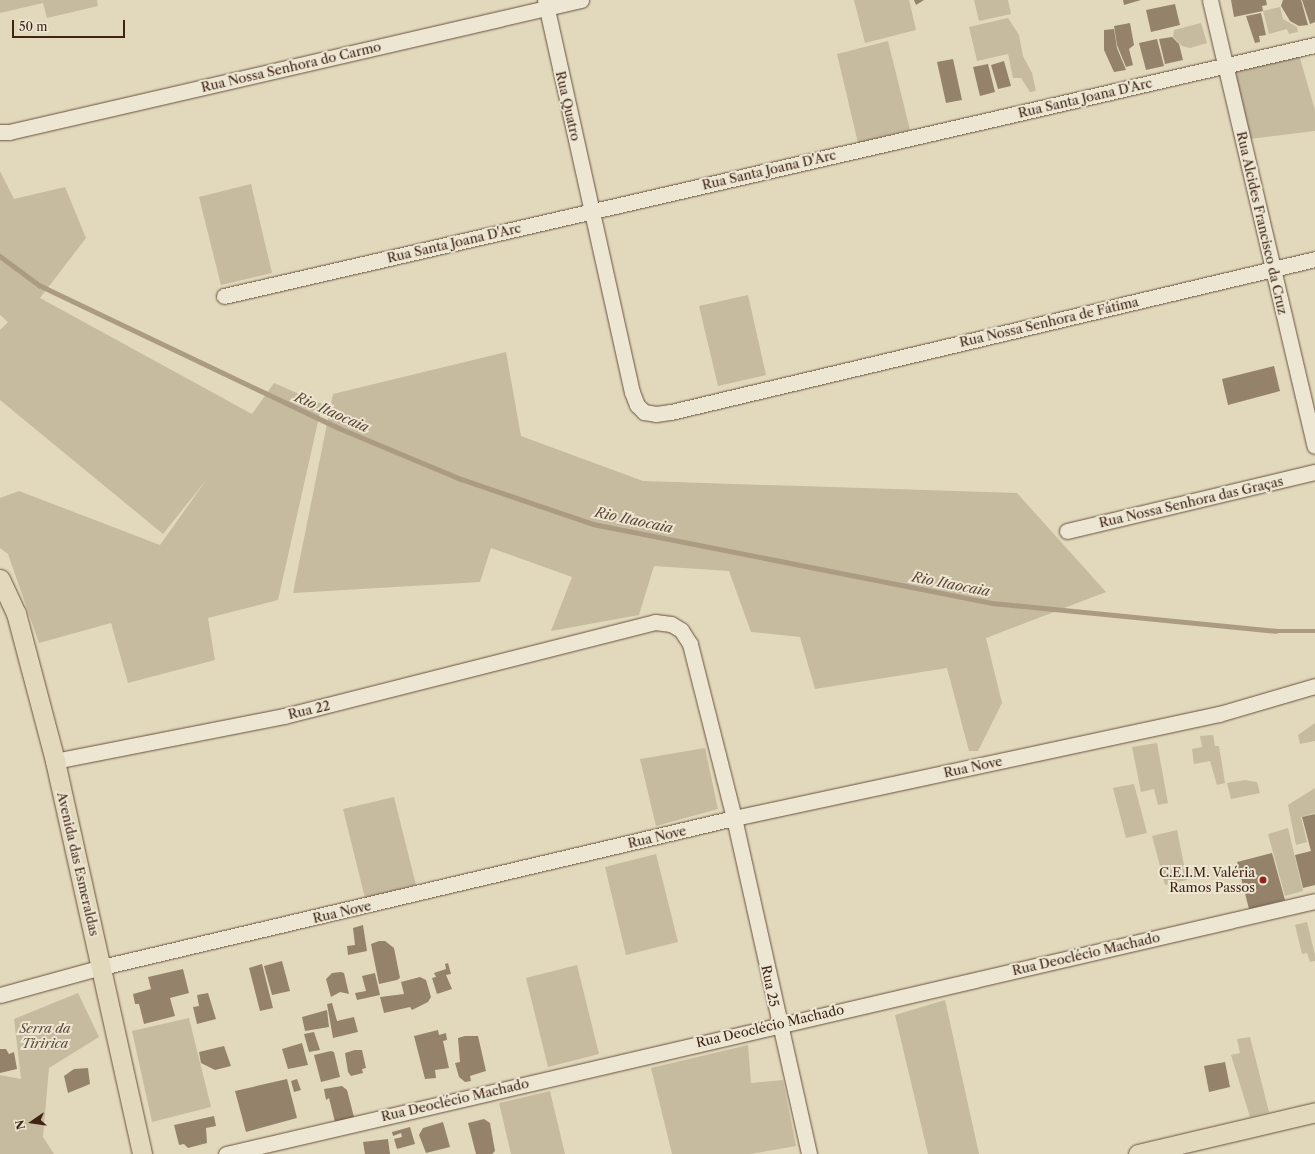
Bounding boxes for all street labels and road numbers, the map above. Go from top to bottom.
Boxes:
street label: Rua Nossa Senhora do Carmo [199,39,383,95]
street label: Rua Quatro [552,69,584,143]
street label: Rua Santa Joana D'Arc [1016,75,1154,121]
street label: Rua Alcides Francisco da Cruz [1233,129,1291,317]
street label: Rua Santa Joana D'Arc [700,147,838,193]
street label: Rua Santa Joana D'Arc [385,220,523,266]
street label: Rua Nossa Senhora de Fátima [958,294,1140,350]
street label: Rua Nossa Senhora das Graças [1097,473,1285,531]
street label: Rua 22 [286,698,332,722]
street label: Rua Nove [942,753,1004,781]
street label: Avenida das Esmeraldas [54,790,102,938]
street label: Rua Nove [626,823,688,851]
street label: Rua Nove [311,898,373,926]
street label: Rua Deoclécio Machado [1010,929,1162,979]
street label: Rua 25 [758,964,782,1008]
street label: Rua Deoclécio Machado [694,1001,846,1051]
street label: Rua Deoclécio Machado [379,1075,531,1125]

